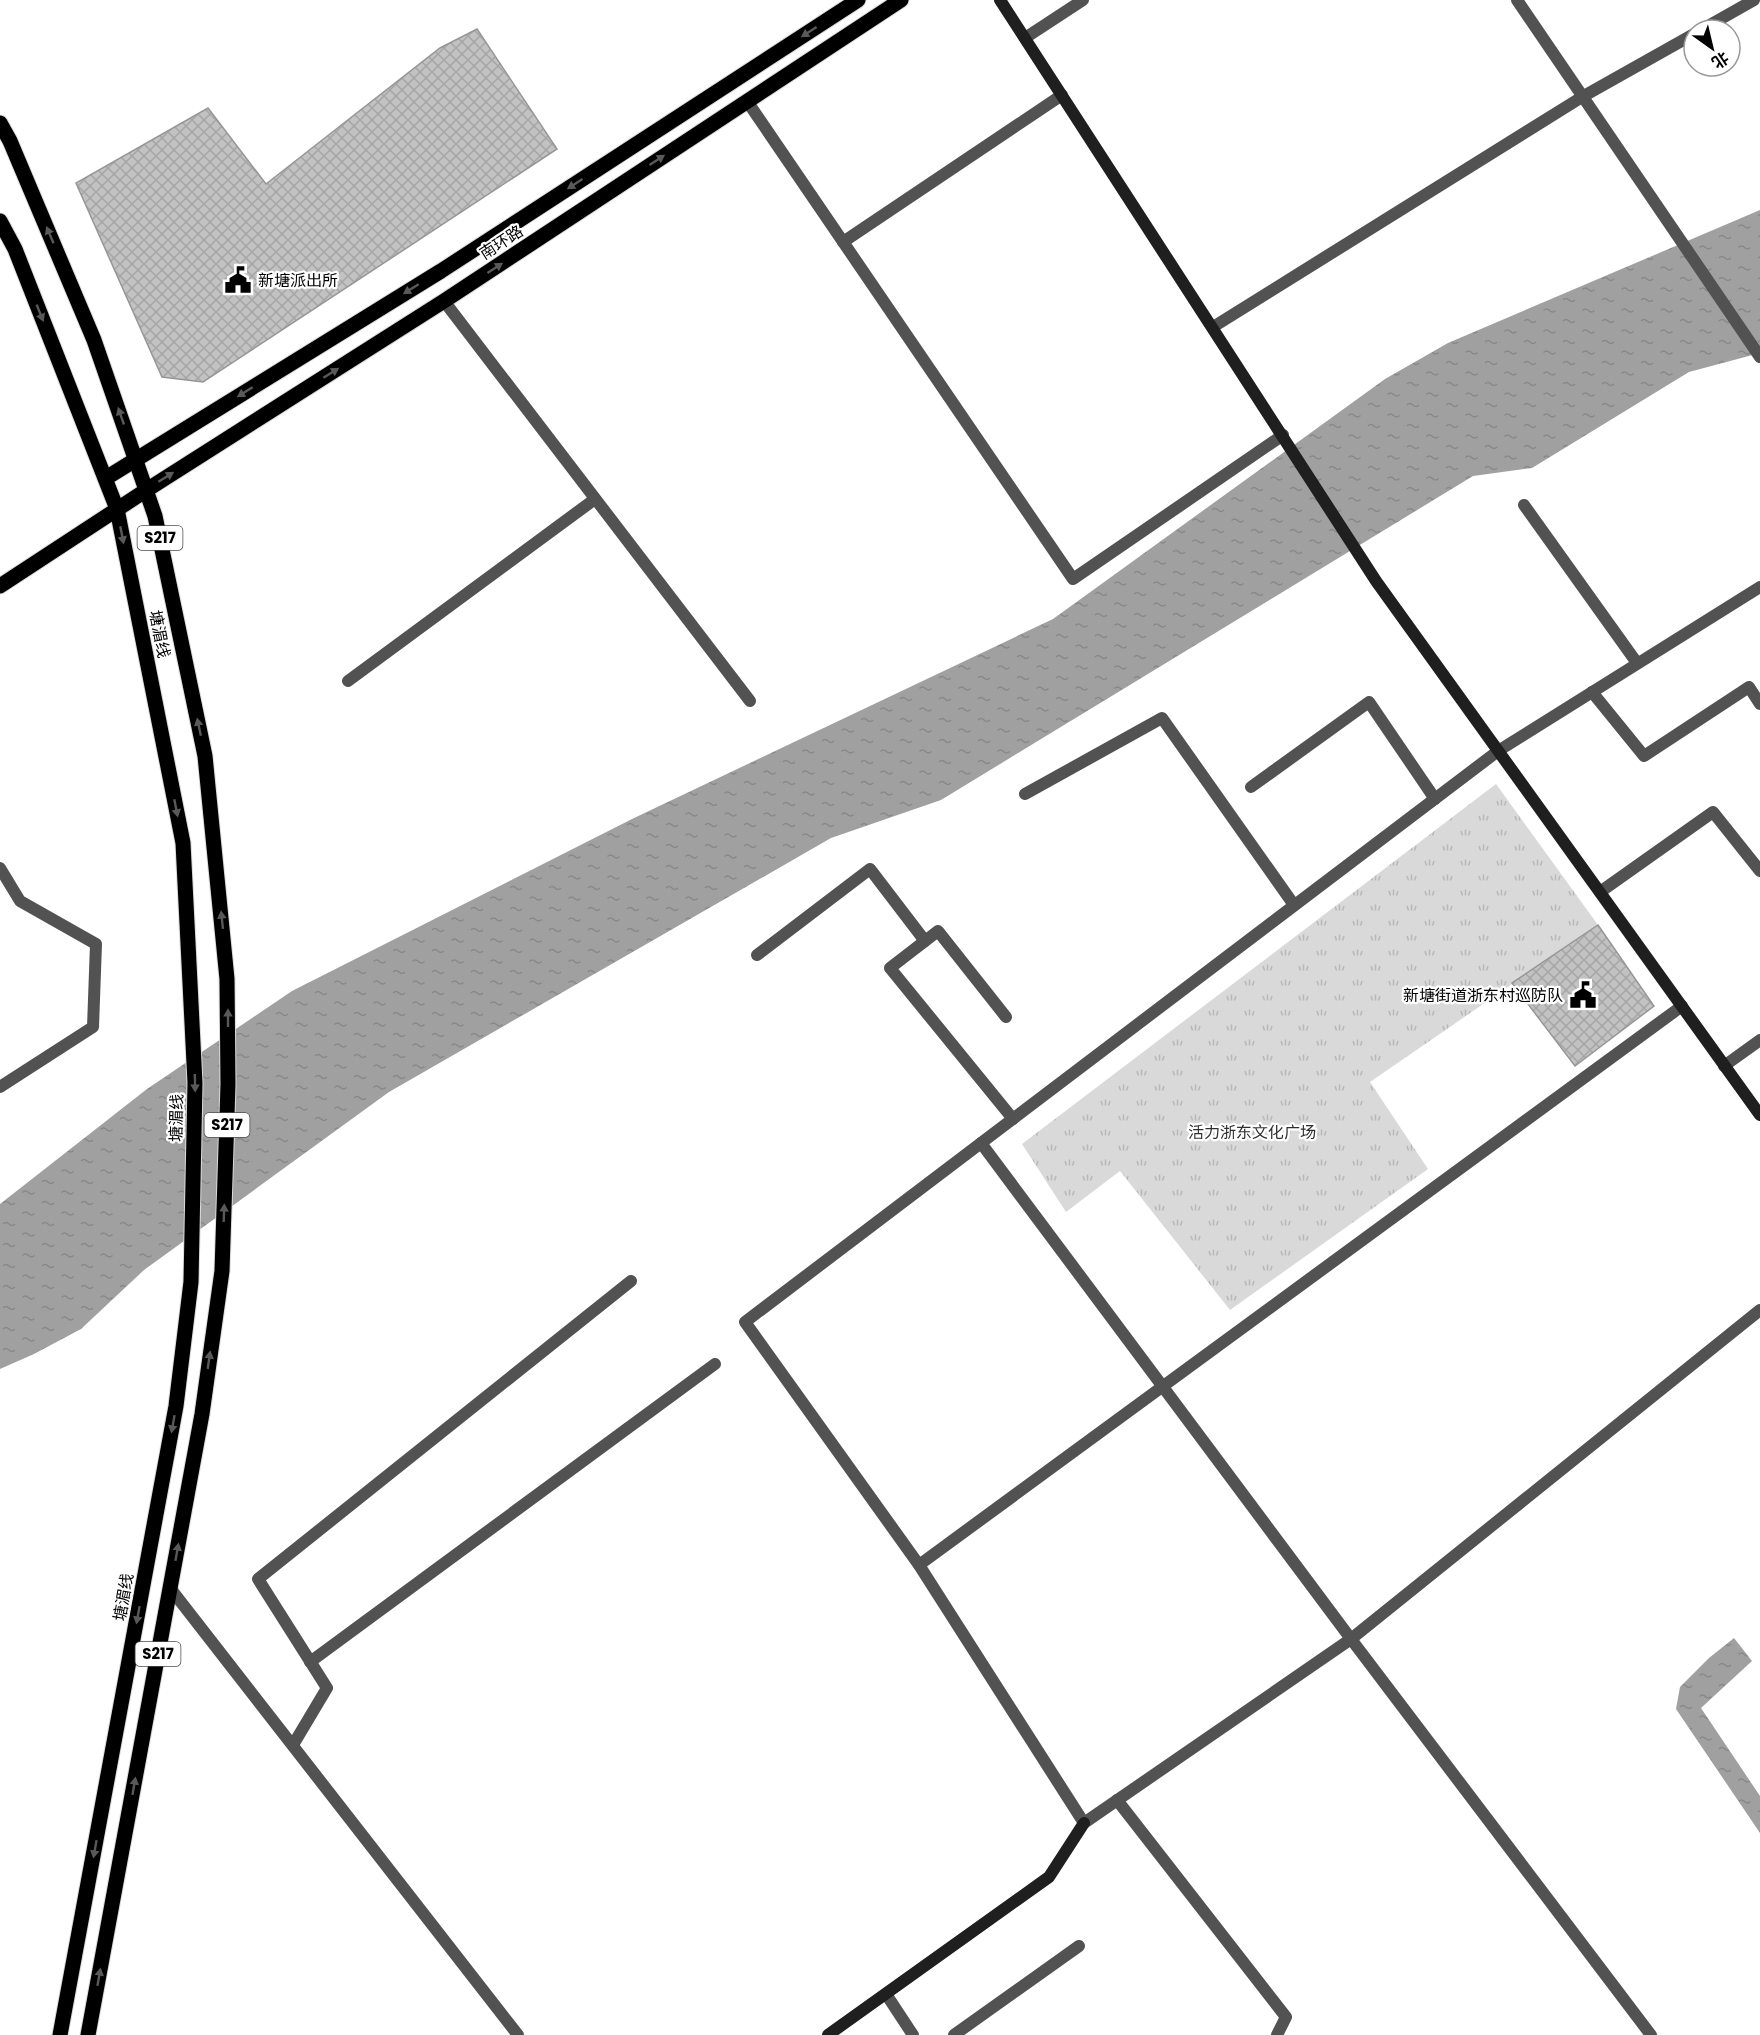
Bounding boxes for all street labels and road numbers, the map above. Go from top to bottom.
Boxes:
street label: 南环路 [475,220,528,265]
road number: S217 [138,526,182,550]
street label: 塘湄线 [144,608,175,660]
street label: 塘湄线 [165,1094,188,1142]
road number: S217 [204,1113,250,1137]
street label: 塘湄线 [108,1571,139,1623]
road number: S217 [136,1642,180,1666]

